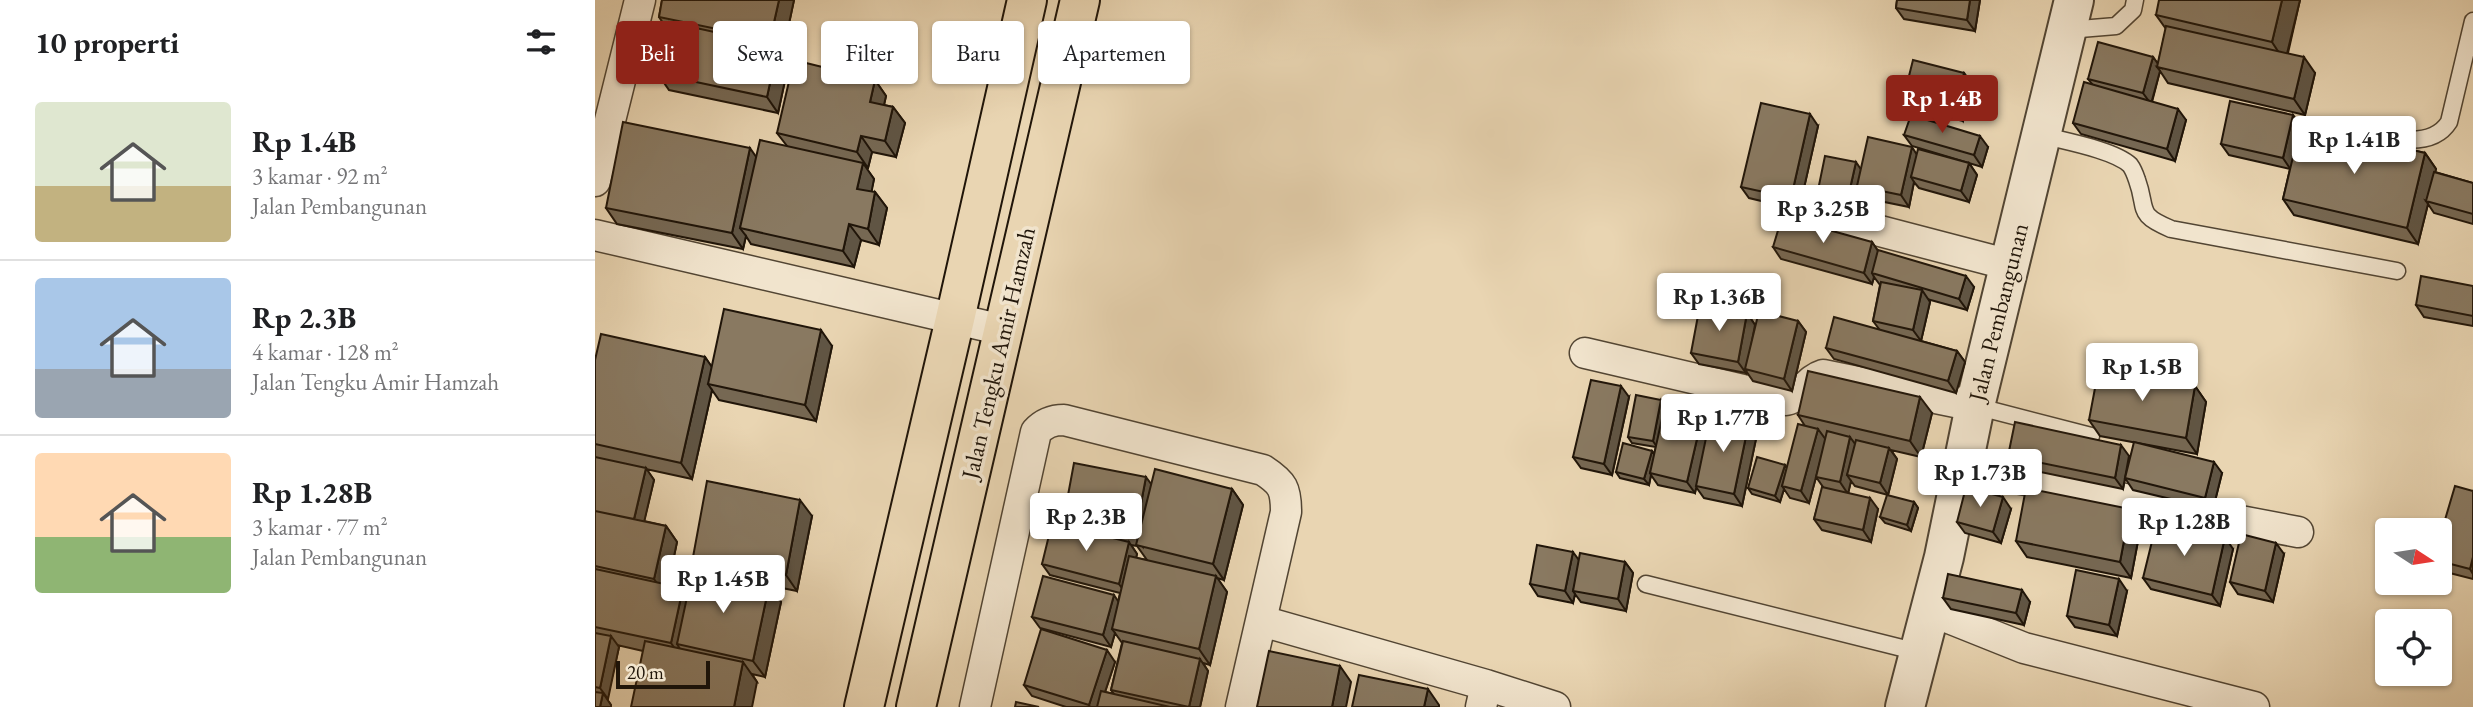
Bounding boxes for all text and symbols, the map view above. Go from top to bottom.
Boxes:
chip: Beli [616,21,699,84]
chip: Sewa [713,21,807,84]
chip: Filter [821,21,918,84]
chip: Baru [932,21,1024,84]
chip: Apartemen [1038,21,1190,84]
text: 10 properti [35,23,179,62]
icon: filters [522,23,560,61]
pin: Rp 1.4B [1877,76,2007,135]
text: Rp 1.4B [1902,83,1982,113]
pin: Rp 1.41B [2282,116,2426,176]
text: Rp 1.4B [252,122,356,161]
text: Rp 1.41B [2308,124,2400,154]
icon: home [91,130,175,214]
text: 3 kamar · 92 m² [252,161,388,191]
pin: Rp 3.25B [1751,186,1895,245]
text: Jalan Pembangunan [252,191,427,221]
text: Rp 3.25B [1777,193,1869,223]
street label: Jalan Pembangunan [1960,219,2035,406]
street label: Jalan Tengku Amir Hamzah [953,224,1042,484]
pin: Rp 1.36B [1647,274,1791,333]
text: Rp 1.36B [1673,281,1765,311]
text: Rp 2.3B [252,298,356,337]
icon: home [91,306,175,390]
text: 4 kamar · 128 m² [252,337,399,367]
pin: Rp 1.5B [2077,344,2207,403]
text: Rp 1.5B [2102,351,2182,381]
text: Jalan Tengku Amir Hamzah [252,367,499,397]
pin: Rp 1.77B [1651,394,1795,454]
text: Rp 1.77B [1677,402,1769,432]
pin: Rp 1.73B [1908,449,2052,509]
text: Rp 1.73B [1934,457,2026,487]
text: Rp 1.28B [252,473,372,512]
icon: home [91,481,175,565]
pin: Rp 2.3B [1021,494,1151,553]
pin: Rp 1.28B [2112,498,2256,558]
text: Rp 2.3B [1046,501,1126,531]
text: Rp 1.28B [2138,506,2230,536]
text: 3 kamar · 77 m² [252,512,388,542]
north arrow [2375,518,2452,595]
map controls [2375,518,2452,686]
text: Jalan Pembangunan [252,542,427,572]
pin: Rp 1.45B [651,556,795,615]
text: Rp 1.45B [677,563,769,593]
button: locate [2375,609,2452,686]
scale bar [616,658,711,690]
text: 20 m [627,660,664,685]

